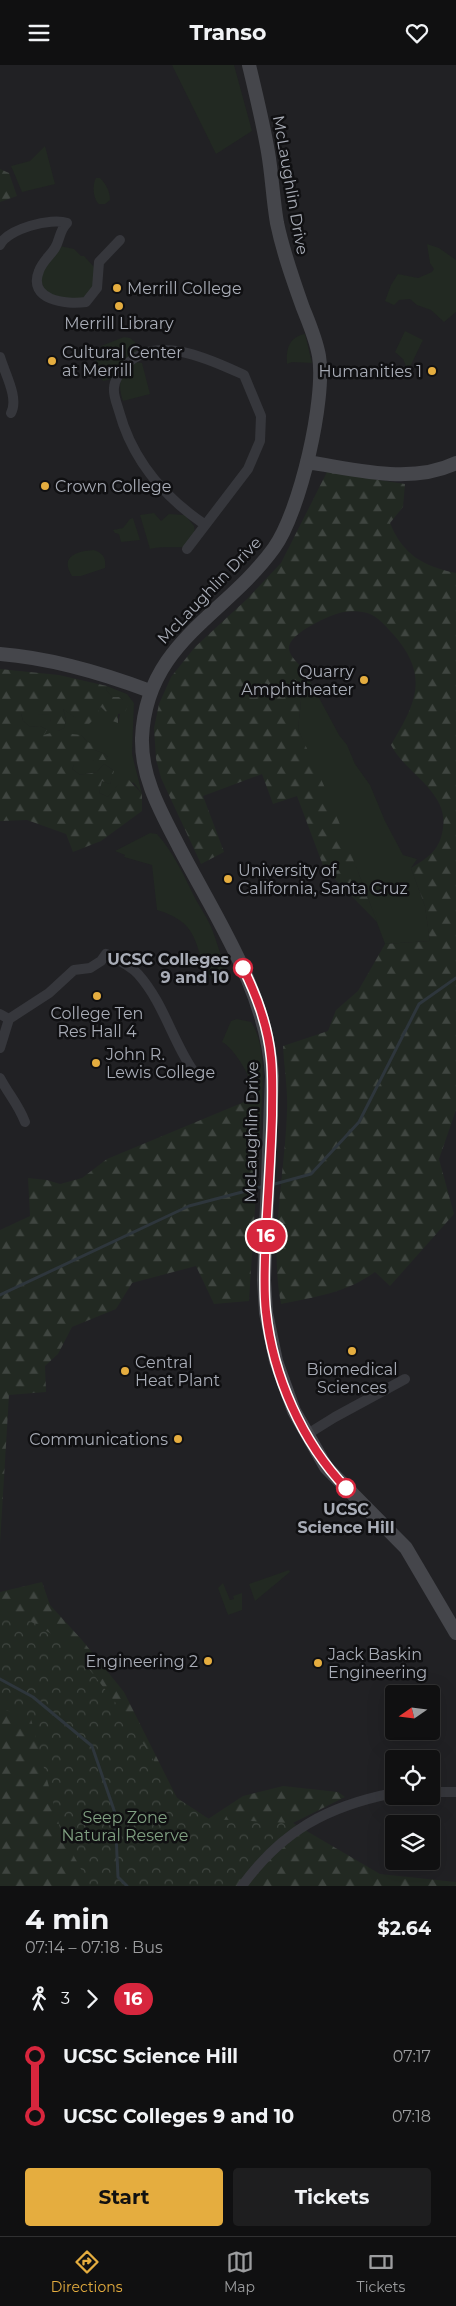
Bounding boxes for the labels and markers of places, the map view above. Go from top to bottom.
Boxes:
place label: Merrill College [127,279,242,298]
marker: Merrill College [111,282,123,294]
marker: Merrill Library [113,300,125,312]
place label: Merrill Library [64,314,174,333]
place label: Cultural Center at Merrill [62,343,183,380]
marker: Cultural Center at Merrill [46,355,58,367]
place label: Humanities 1 [319,362,422,381]
marker: Humanities 1 [426,365,438,377]
place label: Crown College [55,477,171,496]
marker: Crown College [39,480,51,492]
place label: Quarry Amphitheater [241,662,354,699]
marker: Quarry Amphitheater [358,674,370,686]
place label: University of California, Santa Cruz [238,861,408,898]
marker: University of California, Santa Cruz [222,873,234,885]
place label: UCSC Colleges 9 and 10 [107,950,229,987]
marker: UCSC Colleges 9 and 10 [233,958,253,978]
marker: College Ten Res Hall 4 [91,990,103,1002]
place label: College Ten Res Hall 4 [51,1004,143,1041]
place label: John R. Lewis College [105,1045,215,1082]
marker: John R. Lewis College [90,1057,102,1069]
marker: Biomedical Sciences [346,1345,358,1357]
place label: Central Heat Plant [135,1353,221,1390]
place label: Biomedical Sciences [307,1360,397,1397]
marker: Central Heat Plant [119,1365,131,1377]
place label: Communications [29,1430,168,1449]
marker: Communications [172,1433,184,1445]
marker: UCSC Science Hill [336,1478,356,1498]
place label: UCSC Science Hill [298,1500,395,1537]
place label: Jack Baskin Engineering [327,1645,427,1682]
place label: Engineering 2 [85,1652,198,1671]
marker: Engineering 2 [202,1655,214,1667]
marker: Jack Baskin Engineering [312,1657,324,1669]

